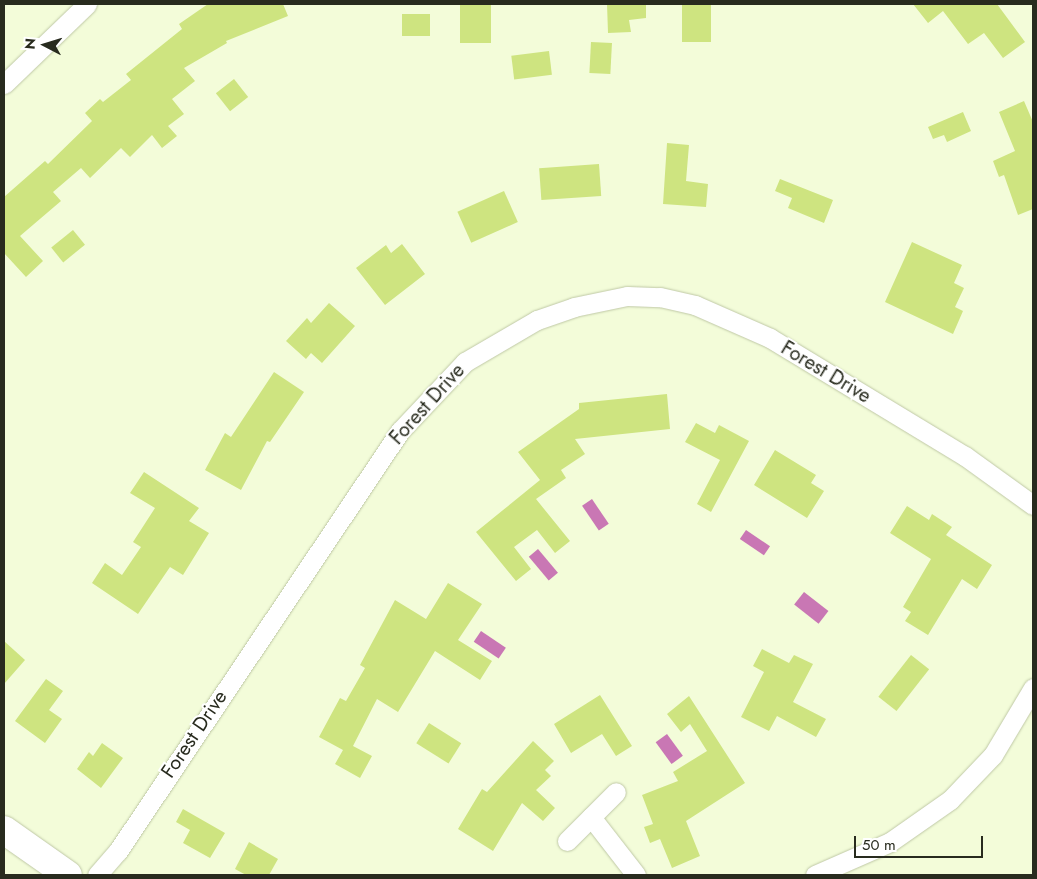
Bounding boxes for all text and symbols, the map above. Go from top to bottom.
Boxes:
north arrow [20,20,70,70]
text: N [20,37,41,50]
street label: Forest Drive [777,336,875,408]
street label: Forest Drive [384,359,470,449]
street label: Forest Drive [156,686,232,782]
scale bar [857,826,986,858]
text: 50 m [862,834,896,856]

